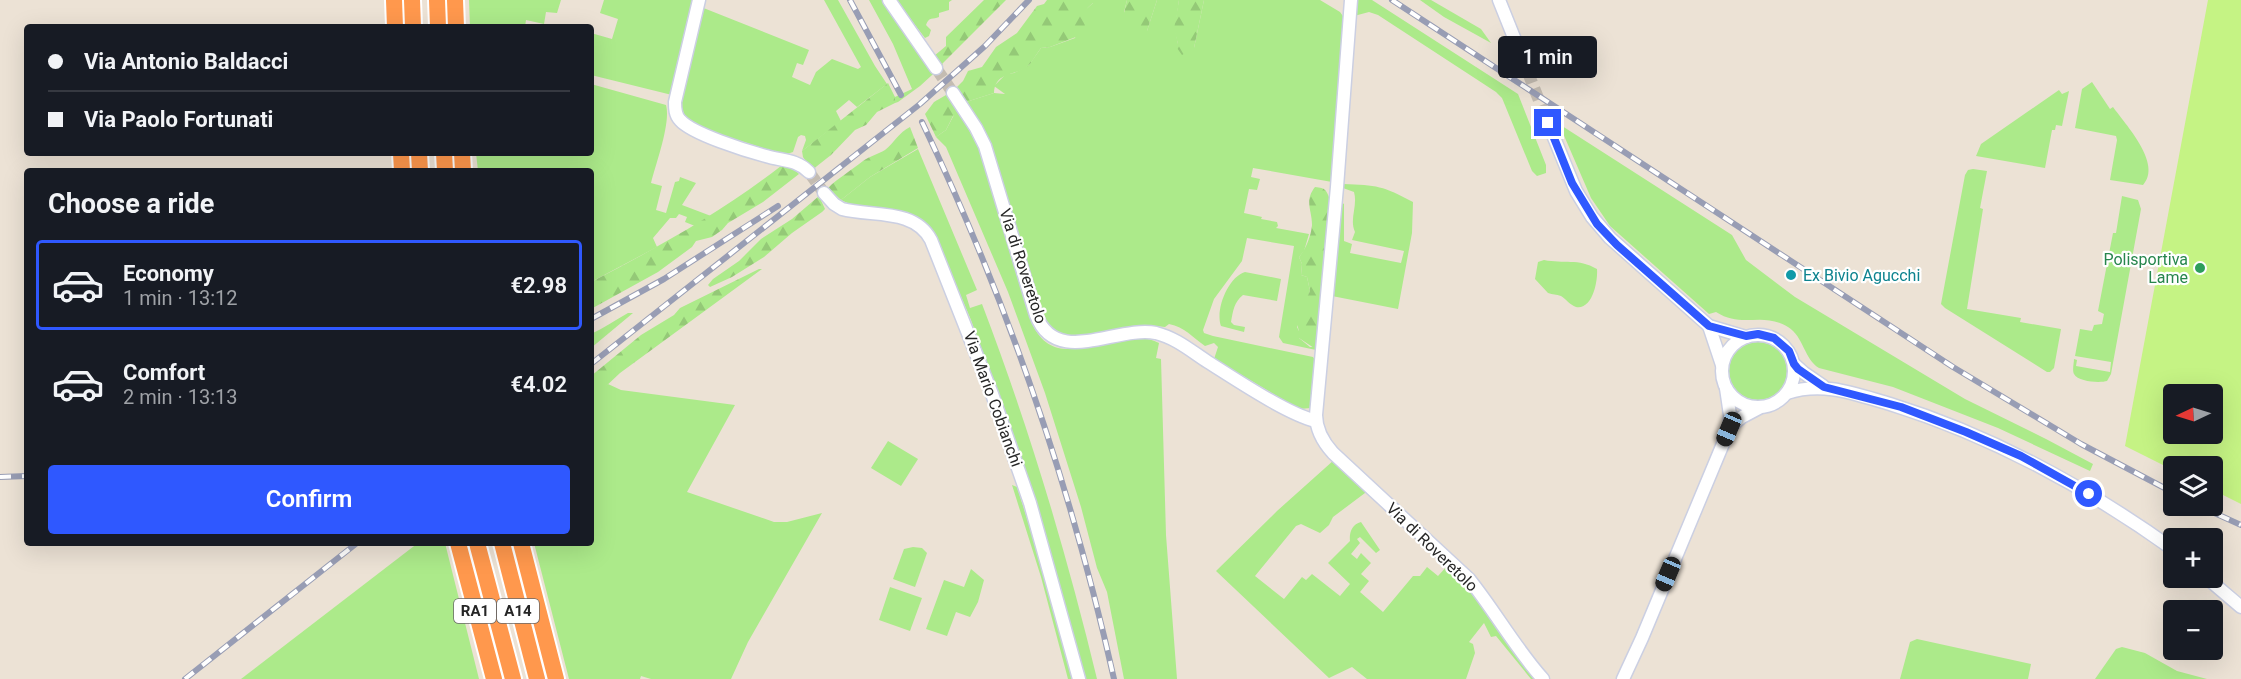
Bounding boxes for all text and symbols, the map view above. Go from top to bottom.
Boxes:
callout: 1 min [1498,36,1598,78]
text: 1 min [1522,45,1573,69]
text: Via Antonio Baldacci [84,49,288,74]
text: Via Paolo Fortunati [84,107,273,132]
route end [1534,109,1561,136]
text: Choose a ride [48,188,214,220]
street label: Via di Roveretolo [995,206,1051,326]
place label: Polisportiva Lame [2103,250,2188,287]
icon: car [51,258,105,312]
text: Economy [123,261,214,286]
marker: Polisportiva Lame [2193,261,2207,275]
place label: Ex Bivio Agucchi [1803,266,1920,285]
marker: Ex Bivio Agucchi [1784,268,1798,282]
text: €2.98 [510,273,567,298]
text: 1 min · 13:12 [123,286,238,310]
street label: Via Mario Cobianchi [960,329,1026,469]
icon: car [51,357,105,411]
text: Comfort [123,360,205,385]
text: €4.02 [510,372,567,397]
north arrow [2163,384,2223,444]
map controls [2163,384,2223,660]
text: 2 min · 13:13 [123,385,238,409]
car [1714,409,1744,449]
button: layers [2163,456,2223,516]
button: Confirm [48,465,570,534]
route start [2075,480,2102,507]
street label: Via di Roveretolo [1382,499,1482,595]
button: + [2163,528,2223,588]
car [1653,554,1683,594]
road number: RA1 [454,599,496,623]
road number: A14 [497,599,539,623]
button: − [2163,600,2223,660]

